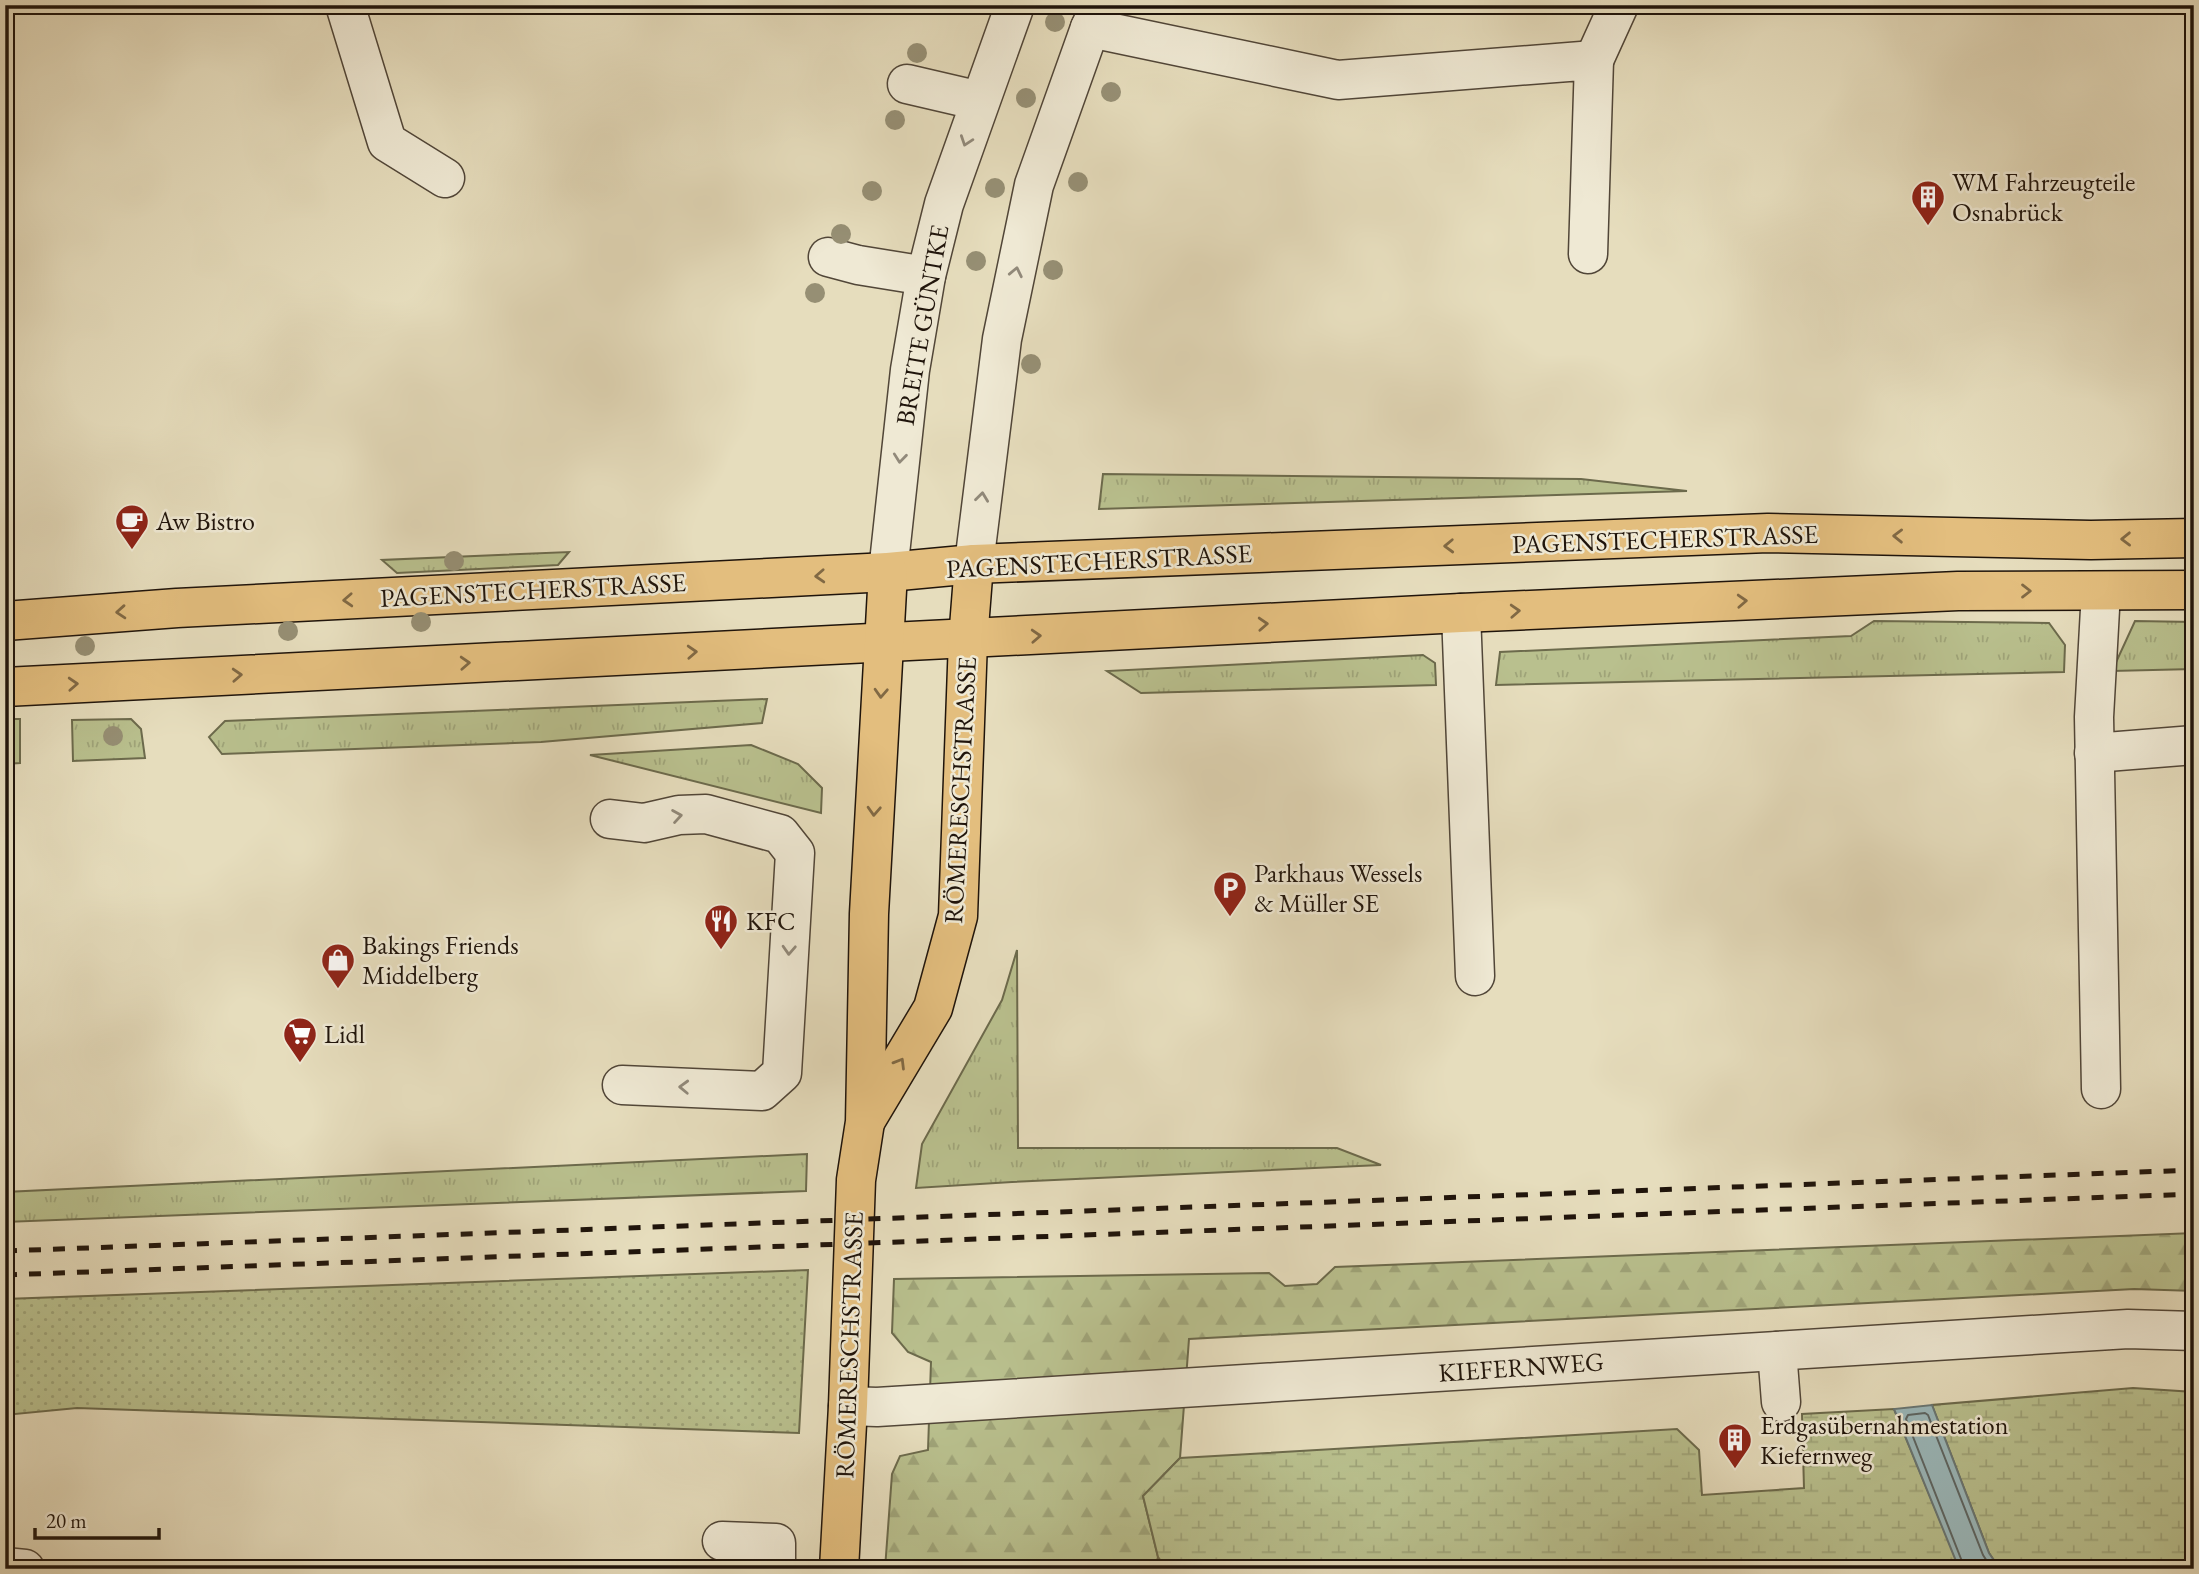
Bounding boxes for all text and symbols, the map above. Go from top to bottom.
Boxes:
one-way arrow [960,134,974,146]
place label: WM Fahrzeugteile Osnabrück [1952,165,2135,229]
building icon: WM Fahrzeugteile Osnabrück [1909,178,1947,227]
street label: BREITE GÜNTKE [888,222,956,428]
one-way arrow [1008,266,1023,278]
one-way arrow [893,453,908,464]
one-way arrow [975,491,990,503]
cafe icon: Aw Bistro [113,502,151,551]
place label: Aw Bistro [155,504,255,538]
street label: PAGENSTECHERSTRASSE [1511,517,1819,561]
one-way arrow [1892,528,1903,543]
one-way arrow [2120,531,2130,547]
street label: PAGENSTECHERSTRASSE [945,536,1253,586]
one-way arrow [1444,538,1455,553]
street label: PAGENSTECHERSTRASSE [379,565,687,615]
one-way arrow [814,568,825,583]
one-way arrow [2022,583,2032,599]
one-way arrow [342,592,353,607]
one-way arrow [1737,593,1748,608]
one-way arrow [1510,603,1521,618]
one-way arrow [115,604,126,619]
one-way arrow [1258,616,1269,631]
one-way arrow [1031,628,1042,643]
one-way arrow [687,644,698,659]
street label: RÖMERESCHSTRASSE [936,655,984,924]
one-way arrow [459,656,470,671]
one-way arrow [232,667,243,682]
one-way arrow [68,676,79,691]
one-way arrow [874,687,889,698]
one-way arrow [867,806,882,817]
one-way arrow [671,809,683,824]
place label: Parkhaus Wessels & Müller SE [1254,856,1422,920]
parking icon: Parkhaus Wessels & Müller SE [1211,869,1249,918]
restaurant icon: KFC [702,902,740,951]
place label: KFC [746,904,795,938]
place label: Bakings Friends Middelberg [362,928,519,992]
shop icon: Bakings Friends Middelberg [319,941,357,990]
one-way arrow [782,945,797,956]
supermarket icon: Lidl [281,1015,319,1064]
place label: Lidl [324,1017,365,1051]
one-way arrow [892,1057,905,1070]
one-way arrow [678,1080,689,1095]
street label: RÖMERESCHSTRASSE [827,1211,871,1479]
street label: KIEFERNWEG [1437,1344,1605,1390]
place label: Erdgasübernahmestation Kiefernweg [1760,1408,2009,1472]
building icon: Erdgasübernahmestation Kiefernweg [1716,1421,1754,1470]
scale bar [35,1497,159,1541]
text: 20 m [46,1507,87,1534]

